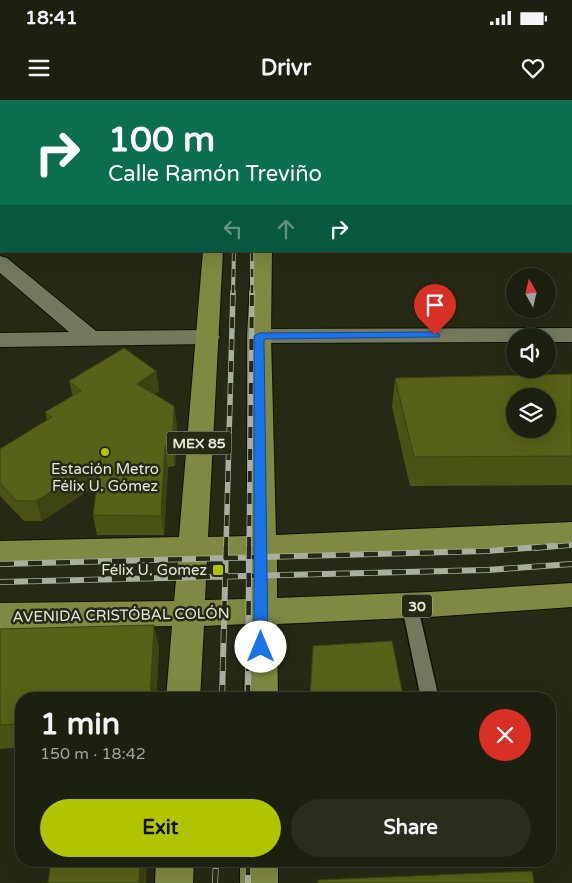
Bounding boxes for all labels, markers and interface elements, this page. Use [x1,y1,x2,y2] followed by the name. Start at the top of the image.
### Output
[25,7,78,29] text: 18:41
[25,54,53,82] icon: menu
[519,54,547,82] icon: heart
[261,55,311,81] text: Drivr
[108,119,215,161] text: 100 m
[25,120,90,185] icon: right
[108,161,322,187] text: Calle Ramón Treviño
[219,215,247,243] icon: left
[272,215,300,243] icon: ahead
[325,215,353,243] icon: right
[506,268,556,318] north arrow
[506,268,556,438] map controls
[414,284,456,335] pin
[421,291,449,319] icon: arrive
[506,328,556,378] button: sound
[506,388,556,438] button: layers
[166,432,232,454] road number: MEX 85
[99,446,111,458] marker: Estación Metro Félix U. Gómez
[51,460,159,495] place label: Estación Metro Félix U. Gómez
[101,561,207,579] place label: Félix U. Gomez
[211,563,225,577] marker: Félix U. Gomez
[402,594,432,618] road number: 30
[12,604,230,626] street label: AVENIDA CRISTÓBAL COLÓN
[234,620,286,672] position arrow
[40,706,120,743] text: 1 min
[479,709,531,761] button: close
[40,744,146,764] text: 150 m · 18:42
[40,799,281,857] button: Exit
[291,799,531,857] button: Share

